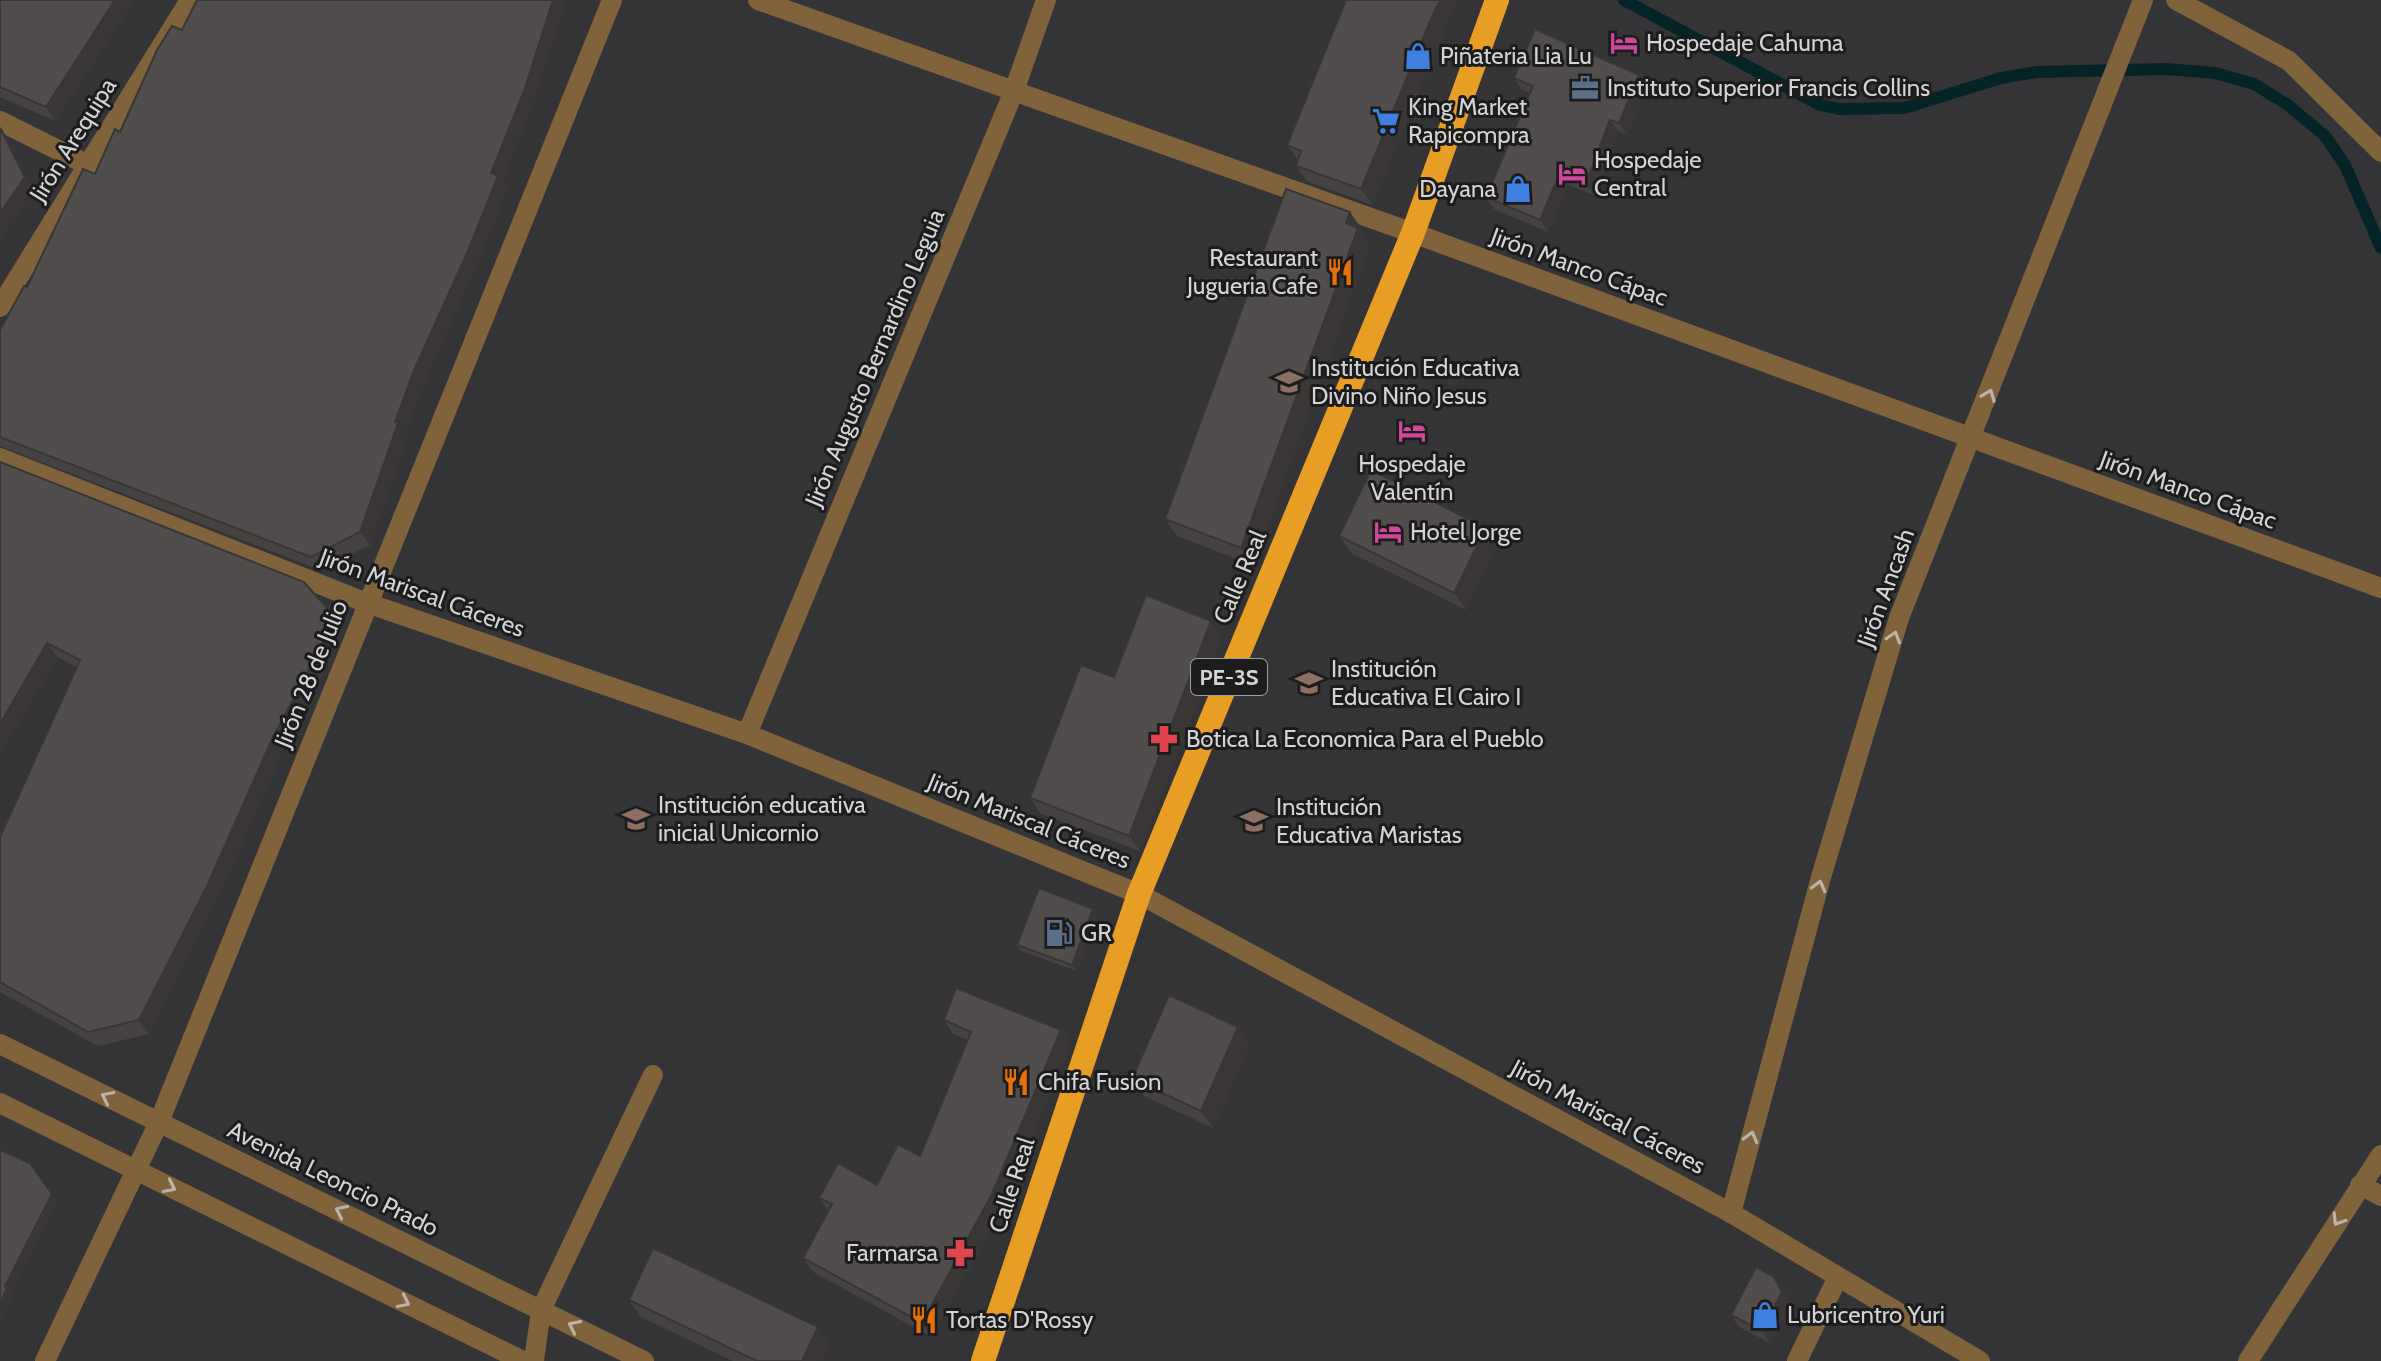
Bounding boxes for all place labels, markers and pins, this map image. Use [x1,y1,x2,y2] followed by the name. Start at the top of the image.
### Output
[1609,28,1639,58] hotel icon: Hospedaje Cahuma
[1646,28,1844,57] place label: Hospedaje Cahuma
[1403,41,1433,71] shop icon: Piñateria Lia Lu
[1440,41,1592,70] place label: Piñateria Lia Lu
[1570,73,1600,103] office icon: Instituto Superior Francis Collins
[1607,73,1930,102] place label: Instituto Superior Francis Collins
[1408,92,1530,149] place label: King Market Rapicompra
[1371,106,1401,136] supermarket icon: King Market Rapicompra
[1594,145,1702,202] place label: Hospedaje Central
[1557,159,1587,189] hotel icon: Hospedaje Central
[1419,174,1496,203] place label: Dayana
[1503,174,1533,204] shop icon: Dayana
[1186,243,1318,300] place label: Restaurant Jugueria Cafe
[1325,257,1355,287] restaurant icon: Restaurant Jugueria Cafe
[1311,353,1520,410] place label: Institución Educativa Divino Niño Jesus
[1274,367,1304,397] school or university icon: Institución Educativa Divino Niño Jesus
[1397,416,1427,446] hotel icon: Hospedaje Valentín
[1358,449,1466,506] place label: Hospedaje Valentín
[1373,517,1403,547] hotel icon: Hotel Jorge
[1410,517,1522,546] place label: Hotel Jorge
[1331,654,1522,711] place label: Institución Educativa El Cairo I
[1294,668,1324,698] school or university icon: Institución Educativa El Cairo I
[1149,724,1179,754] pharmacy icon: Botica La Economica Para el Pueblo
[1186,724,1544,753] place label: Botica La Economica Para el Pueblo
[658,790,866,847] place label: Institución educativa inicial Unicornio
[1276,792,1462,849] place label: Institución Educativa Maristas
[621,804,651,834] school or university icon: Institución educativa inicial Unicornio
[1239,806,1269,836] school or university icon: Institución Educativa Maristas
[1044,918,1074,948] fuel station icon: GR
[1081,918,1112,947] place label: GR
[1001,1067,1031,1097] restaurant icon: Chifa Fusion
[1038,1067,1161,1096] place label: Chifa Fusion
[846,1238,938,1267] place label: Farmarsa
[945,1238,975,1268] pharmacy icon: Farmarsa
[1750,1300,1780,1330] shop icon: Lubricentro Yuri
[1787,1300,1945,1329] place label: Lubricentro Yuri
[909,1305,939,1335] restaurant icon: Tortas D'Rossy
[946,1305,1093,1334] place label: Tortas D'Rossy

